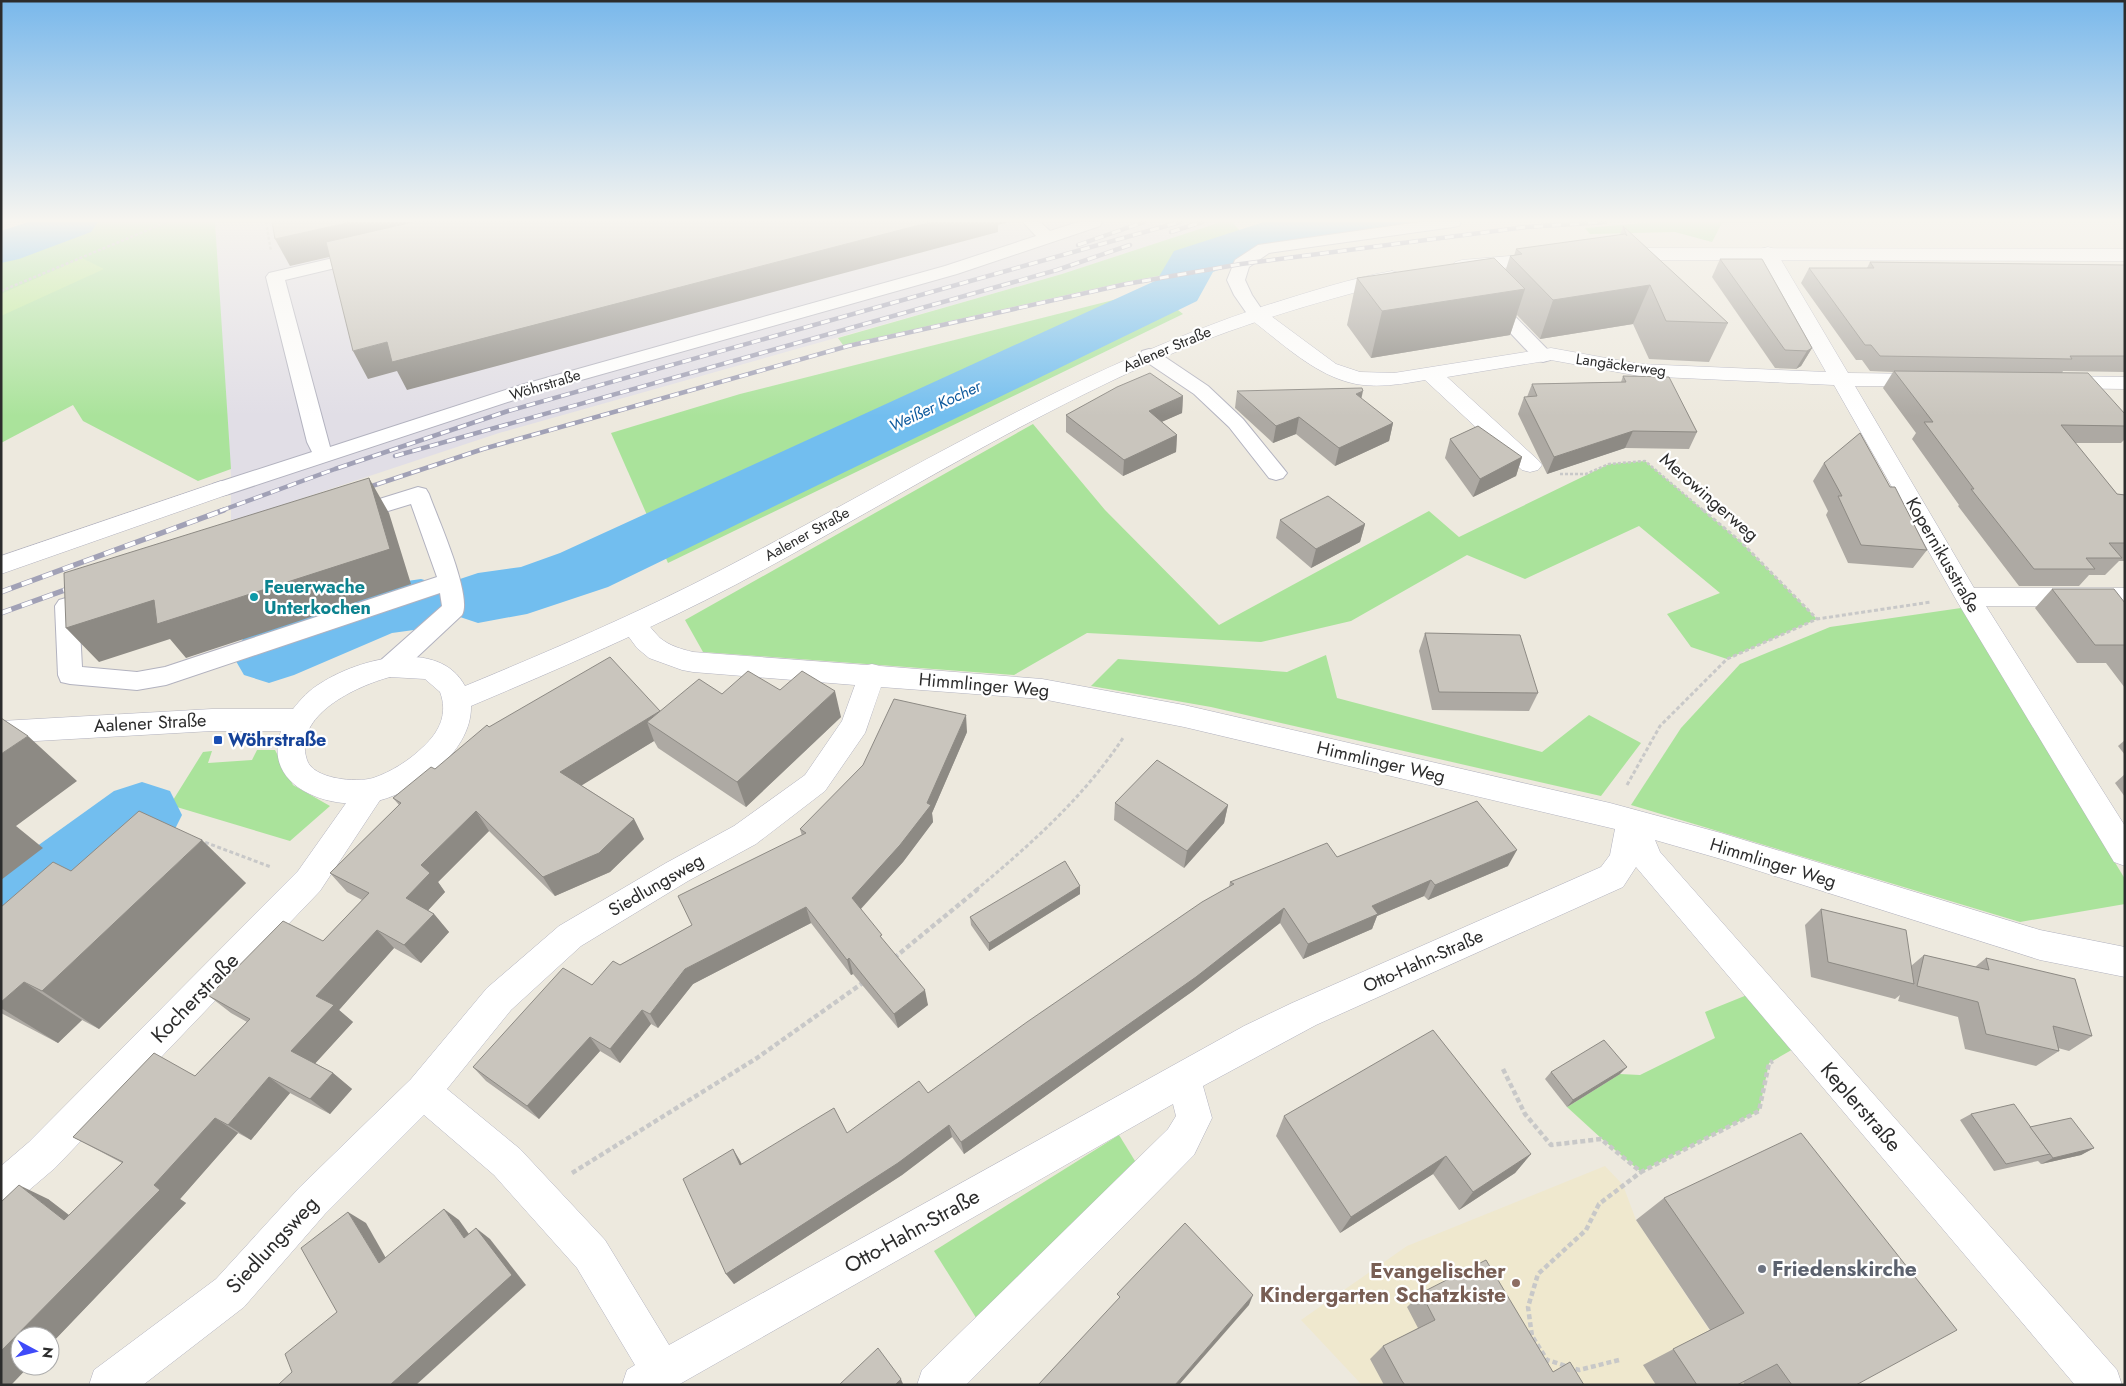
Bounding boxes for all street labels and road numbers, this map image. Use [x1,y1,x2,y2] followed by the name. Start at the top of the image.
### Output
[1119,320,1215,377] street label: Aalener Straße
[1575,348,1667,382] street label: Langäckerweg
[507,364,583,406] street label: Wöhrstraße
[1654,447,1764,547] street label: Merowingerweg
[1899,492,1987,618] street label: Kopernikusstraße
[761,501,854,566] street label: Aalener Straße
[918,666,1050,704] street label: Himmlinger Weg
[93,707,207,739] street label: Aalener Straße
[1314,735,1448,789] street label: Himmlinger Weg
[1707,831,1839,895] street label: Himmlinger Weg
[604,847,708,923] street label: Siedlungsweg
[1359,923,1487,999] street label: Otto-Hahn-Straße
[144,946,246,1050] street label: Kocherstraße
[1813,1056,1909,1159] street label: Keplerstraße
[839,1181,985,1281] street label: Otto-Hahn-Straße
[219,1190,325,1300] street label: Siedlungsweg

